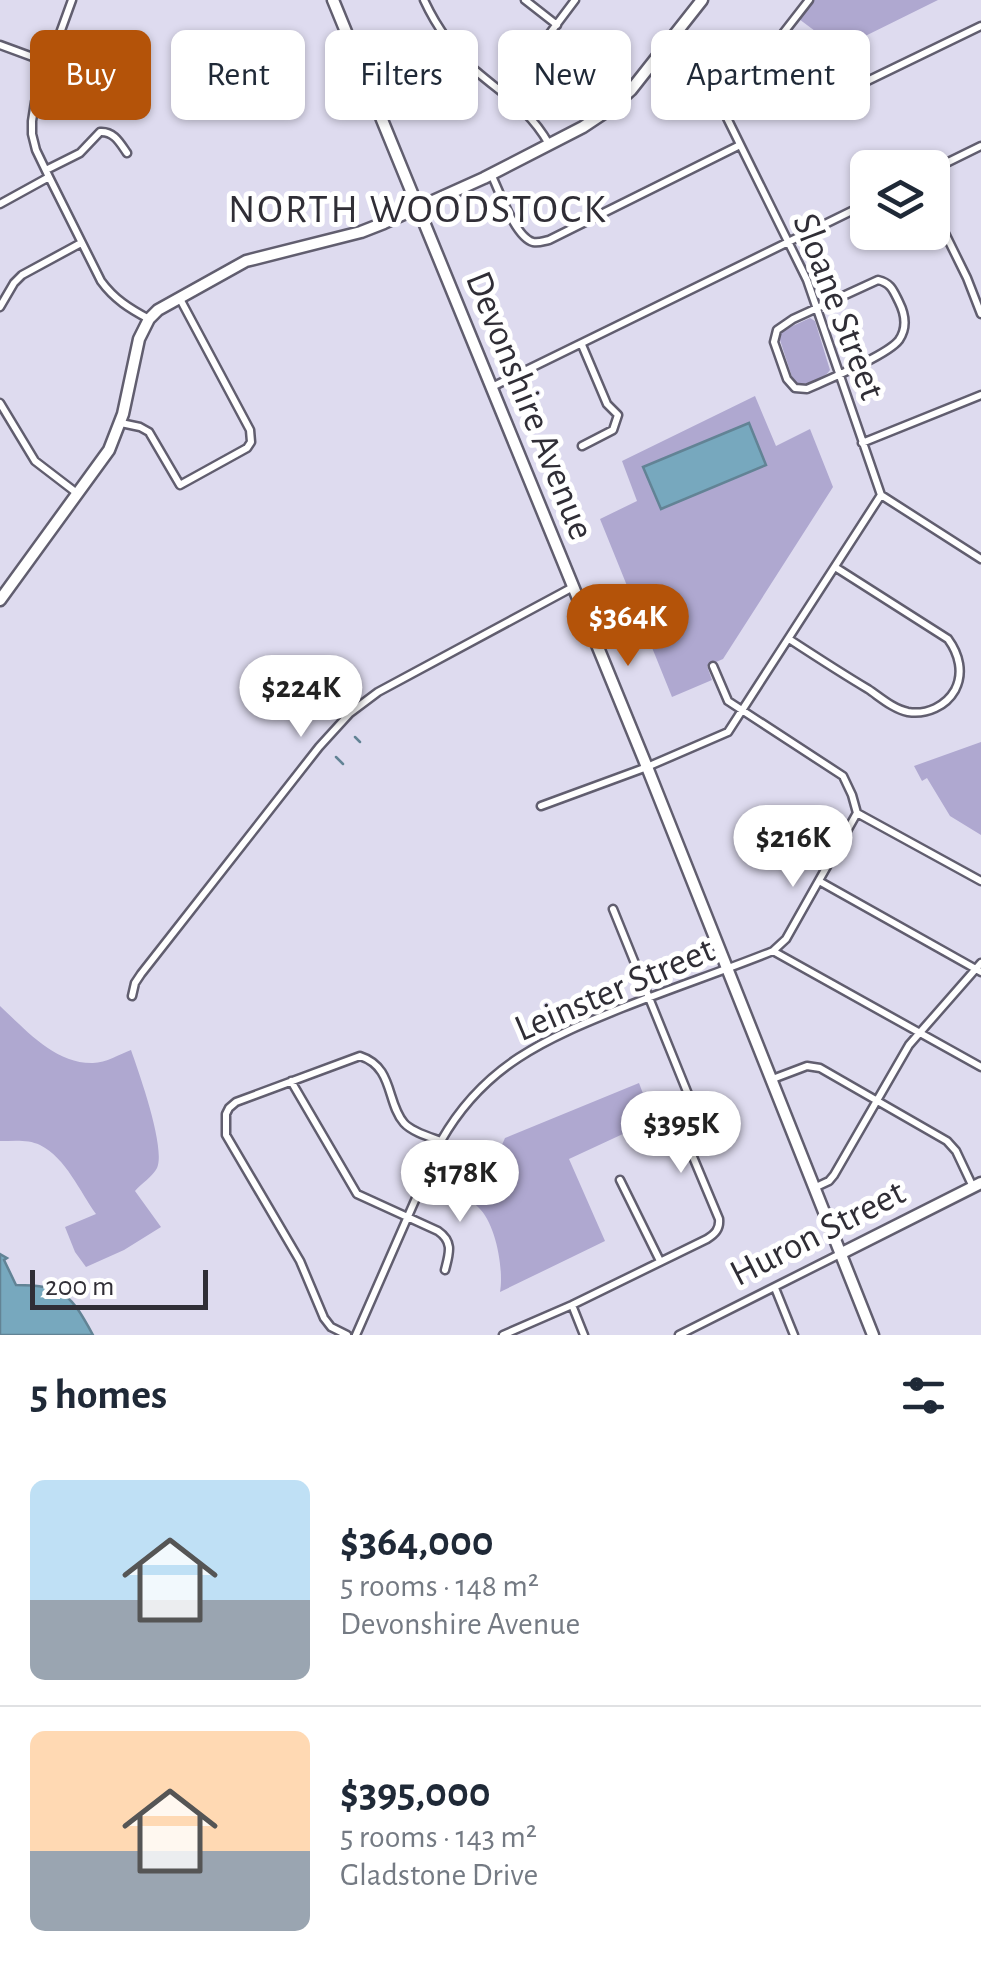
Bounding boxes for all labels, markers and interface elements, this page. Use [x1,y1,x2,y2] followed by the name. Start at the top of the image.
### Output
[30,30,151,120] chip: Buy
[171,30,305,120] chip: Rent
[325,30,478,120] chip: Filters
[498,30,631,120] chip: New
[651,30,870,120] chip: Apartment
[850,150,950,250] map controls
[850,150,950,250] button: layers
[228,190,608,230] district label: NORTH WOODSTOCK
[785,209,891,405] street label: Sloane Street
[458,266,600,545] street label: Devonshire Avenue
[558,584,698,669] pin: $364K
[589,600,667,632] text: $364K
[231,655,371,740] pin: $224K
[261,671,341,703] text: $224K
[723,805,863,890] pin: $216K
[755,821,831,853] text: $216K
[509,931,720,1049] street label: Leinster Street
[611,1091,751,1176] pin: $395K
[643,1107,719,1139] text: $395K
[390,1140,530,1225] pin: $178K
[423,1156,497,1188] text: $178K
[724,1174,911,1294] street label: Huron Street
[30,1265,208,1310] scale bar
[45,1273,114,1301] text: 200 m
[896,1368,951,1423] icon: filters
[30,1374,167,1416] text: 5 homes
[110,1520,230,1640] icon: home
[340,1521,494,1563] text: $364,000
[340,1570,539,1602] text: 5 rooms · 148 m²
[340,1608,580,1640] text: Devonshire Avenue
[110,1771,230,1891] icon: home
[340,1772,491,1814] text: $395,000
[340,1821,537,1853] text: 5 rooms · 143 m²
[340,1859,538,1891] text: Gladstone Drive

